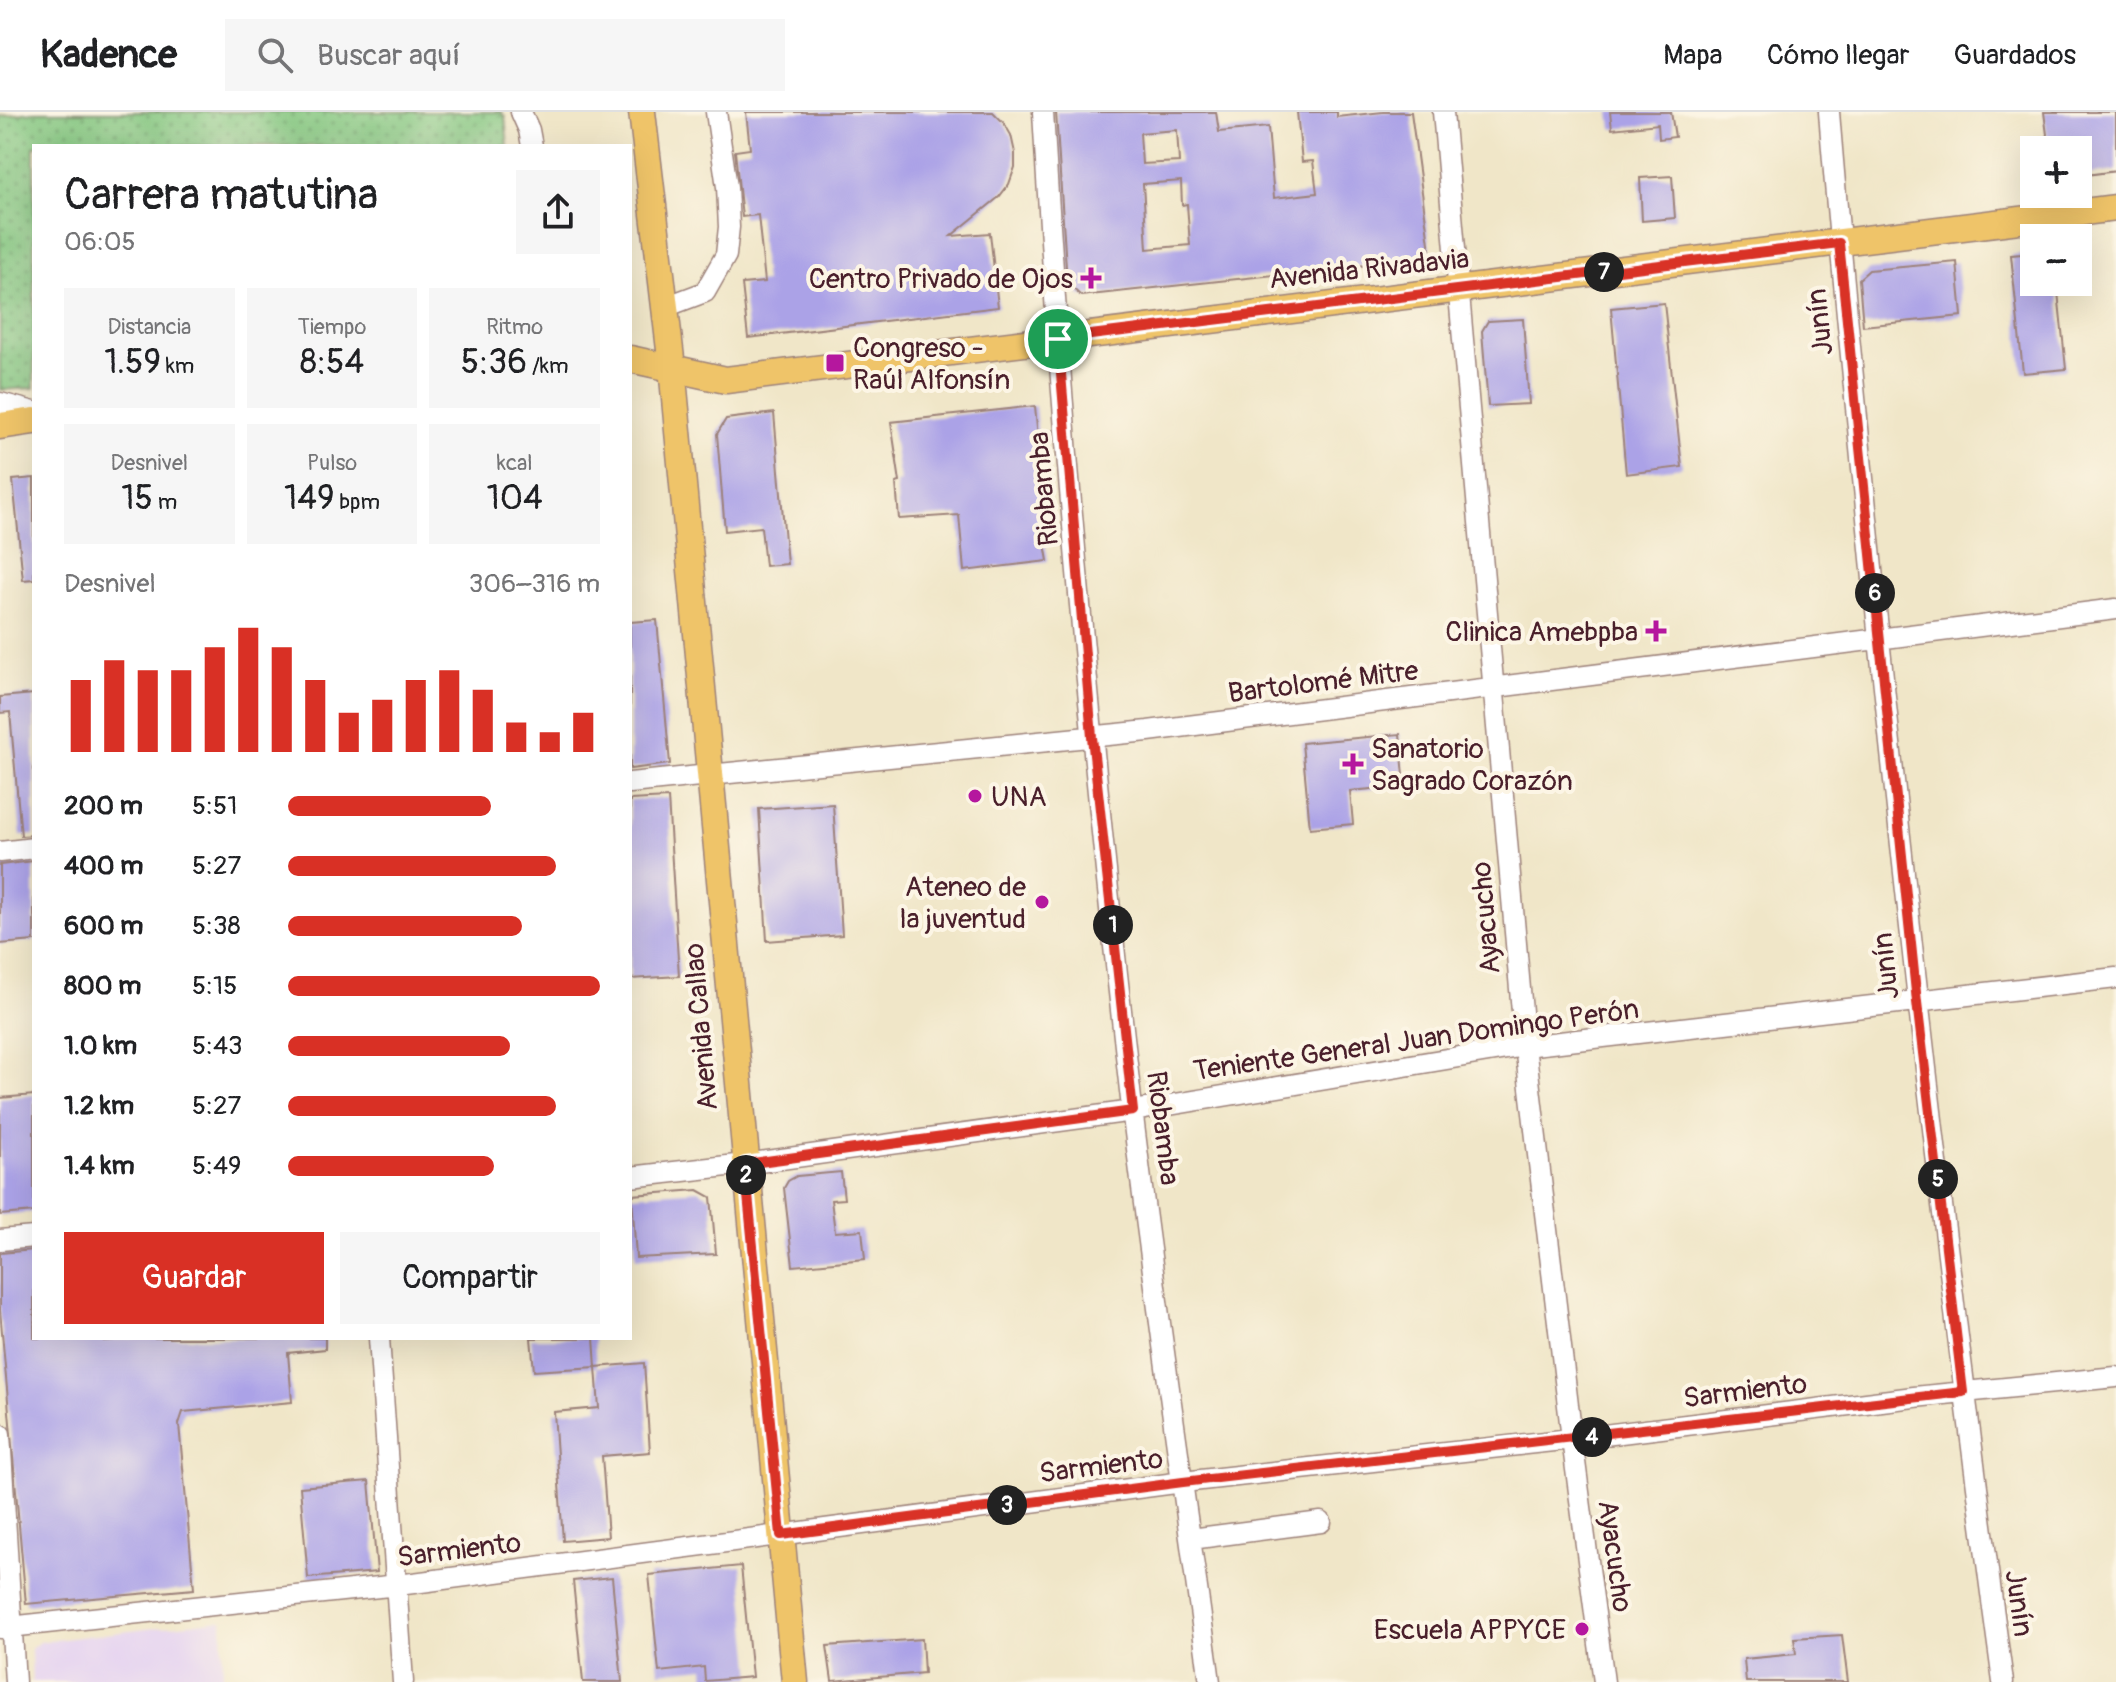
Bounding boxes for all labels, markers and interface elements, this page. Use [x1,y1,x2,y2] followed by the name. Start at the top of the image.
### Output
[225,19,785,91] search box
[40,31,177,79] text: Kadence
[253,33,297,77] icon: search
[317,37,460,74] text: Buscar aquí
[1663,38,1723,73] text: Mapa
[1767,38,1909,73] text: Cómo llegar
[1953,38,2076,73] text: Guardados
[2020,136,2092,296] map controls
[2020,136,2092,208] button: +
[64,168,378,223] text: Carrera matutina
[516,170,600,254] button: share
[2020,224,2092,296] button: −
[64,226,136,258] text: 06:05
[1267,242,1471,297] street label: Avenida Rivadavia
[1584,252,1624,292] pin: 7
[1598,258,1610,286] text: 7
[809,262,1073,297] place label: Centro Privado de Ojos
[1080,267,1102,289] marker: Centro Privado de Ojos
[1800,287,1841,357] street label: Junín
[1024,305,1092,373] pin
[107,313,191,341] text: Distancia
[298,313,366,341] text: Tiempo
[486,313,543,341] text: Ritmo
[1036,317,1080,361] icon: arrive
[853,331,1010,398] place label: Congreso - Raúl Alfonsín
[104,341,161,384] text: 1.59
[300,341,364,384] text: 8:54
[461,341,527,384] text: 5:36
[161,352,194,380] text: km
[527,352,569,380] text: /km
[824,352,846,374] marker: Congreso - Raúl Alfonsín
[1022,430,1067,547] street label: Riobamba
[111,449,188,477] text: Desnivel
[307,449,357,477] text: Pulso
[497,449,533,477] text: kcal
[121,477,153,520] text: 15
[284,477,335,520] text: 149
[487,477,543,520] text: 104
[153,488,177,516] text: m
[335,488,380,516] text: bpm
[64,568,156,600] text: Desnivel
[469,568,600,600] text: 306–316 m
[1855,573,1895,613] pin: 6
[1869,579,1881,607] text: 6
[1445,615,1638,650] place label: Clinica Amebpba
[1645,620,1667,642] marker: Clinica Amebpba
[1226,653,1421,712] street label: Bartolomé Mitre
[1371,732,1573,799] place label: Sanatorio Sagrado Corazón
[1342,753,1364,775] marker: Sanatorio Sagrado Corazón
[991,780,1047,815] place label: UNA
[966,787,984,805] marker: UNA
[64,790,143,822] text: 200 m
[192,790,237,822] text: 5:51
[64,850,143,882] text: 400 m
[192,850,241,882] text: 5:27
[1464,860,1509,976] street label: Ayacucho
[900,870,1026,937] place label: Ateneo de la juventud
[1033,893,1051,911] marker: Ateneo de la juventud
[1093,905,1133,945] pin: 1
[64,910,143,942] text: 600 m
[192,910,241,942] text: 5:38
[1109,911,1117,939] text: 1
[1866,931,1907,1001] street label: Junín
[677,942,726,1112] street label: Avenida Callao
[64,970,141,1002] text: 800 m
[192,970,237,1002] text: 5:15
[1191,992,1641,1089] street label: Teniente General Juan Domingo Perón
[64,1030,137,1062] text: 1.0 km
[192,1030,243,1062] text: 5:43
[1138,1069,1187,1187] street label: Riobamba
[64,1090,134,1122] text: 1.2 km
[192,1090,241,1122] text: 5:27
[64,1150,135,1182] text: 1.4 km
[192,1150,242,1182] text: 5:49
[726,1155,766,1195] pin: 2
[1918,1159,1958,1199] pin: 5
[740,1161,752,1189] text: 2
[1932,1165,1944,1193] text: 5
[64,1232,324,1324] button: Guardar
[340,1232,600,1324] button: Compartir
[1681,1367,1809,1416] street label: Sarmiento
[1572,1417,1612,1457] pin: 4
[1586,1423,1598,1451] text: 4
[1037,1442,1165,1491] street label: Sarmiento
[987,1485,1027,1525] pin: 3
[1001,1491,1013,1519] text: 3
[1589,1498,1640,1614] street label: Ayacucho
[395,1526,523,1575] street label: Sarmiento
[1997,1568,2041,1639] street label: Junín
[1374,1613,1566,1648] place label: Escuela APPYCE
[1573,1620,1591,1638] marker: Escuela APPYCE

